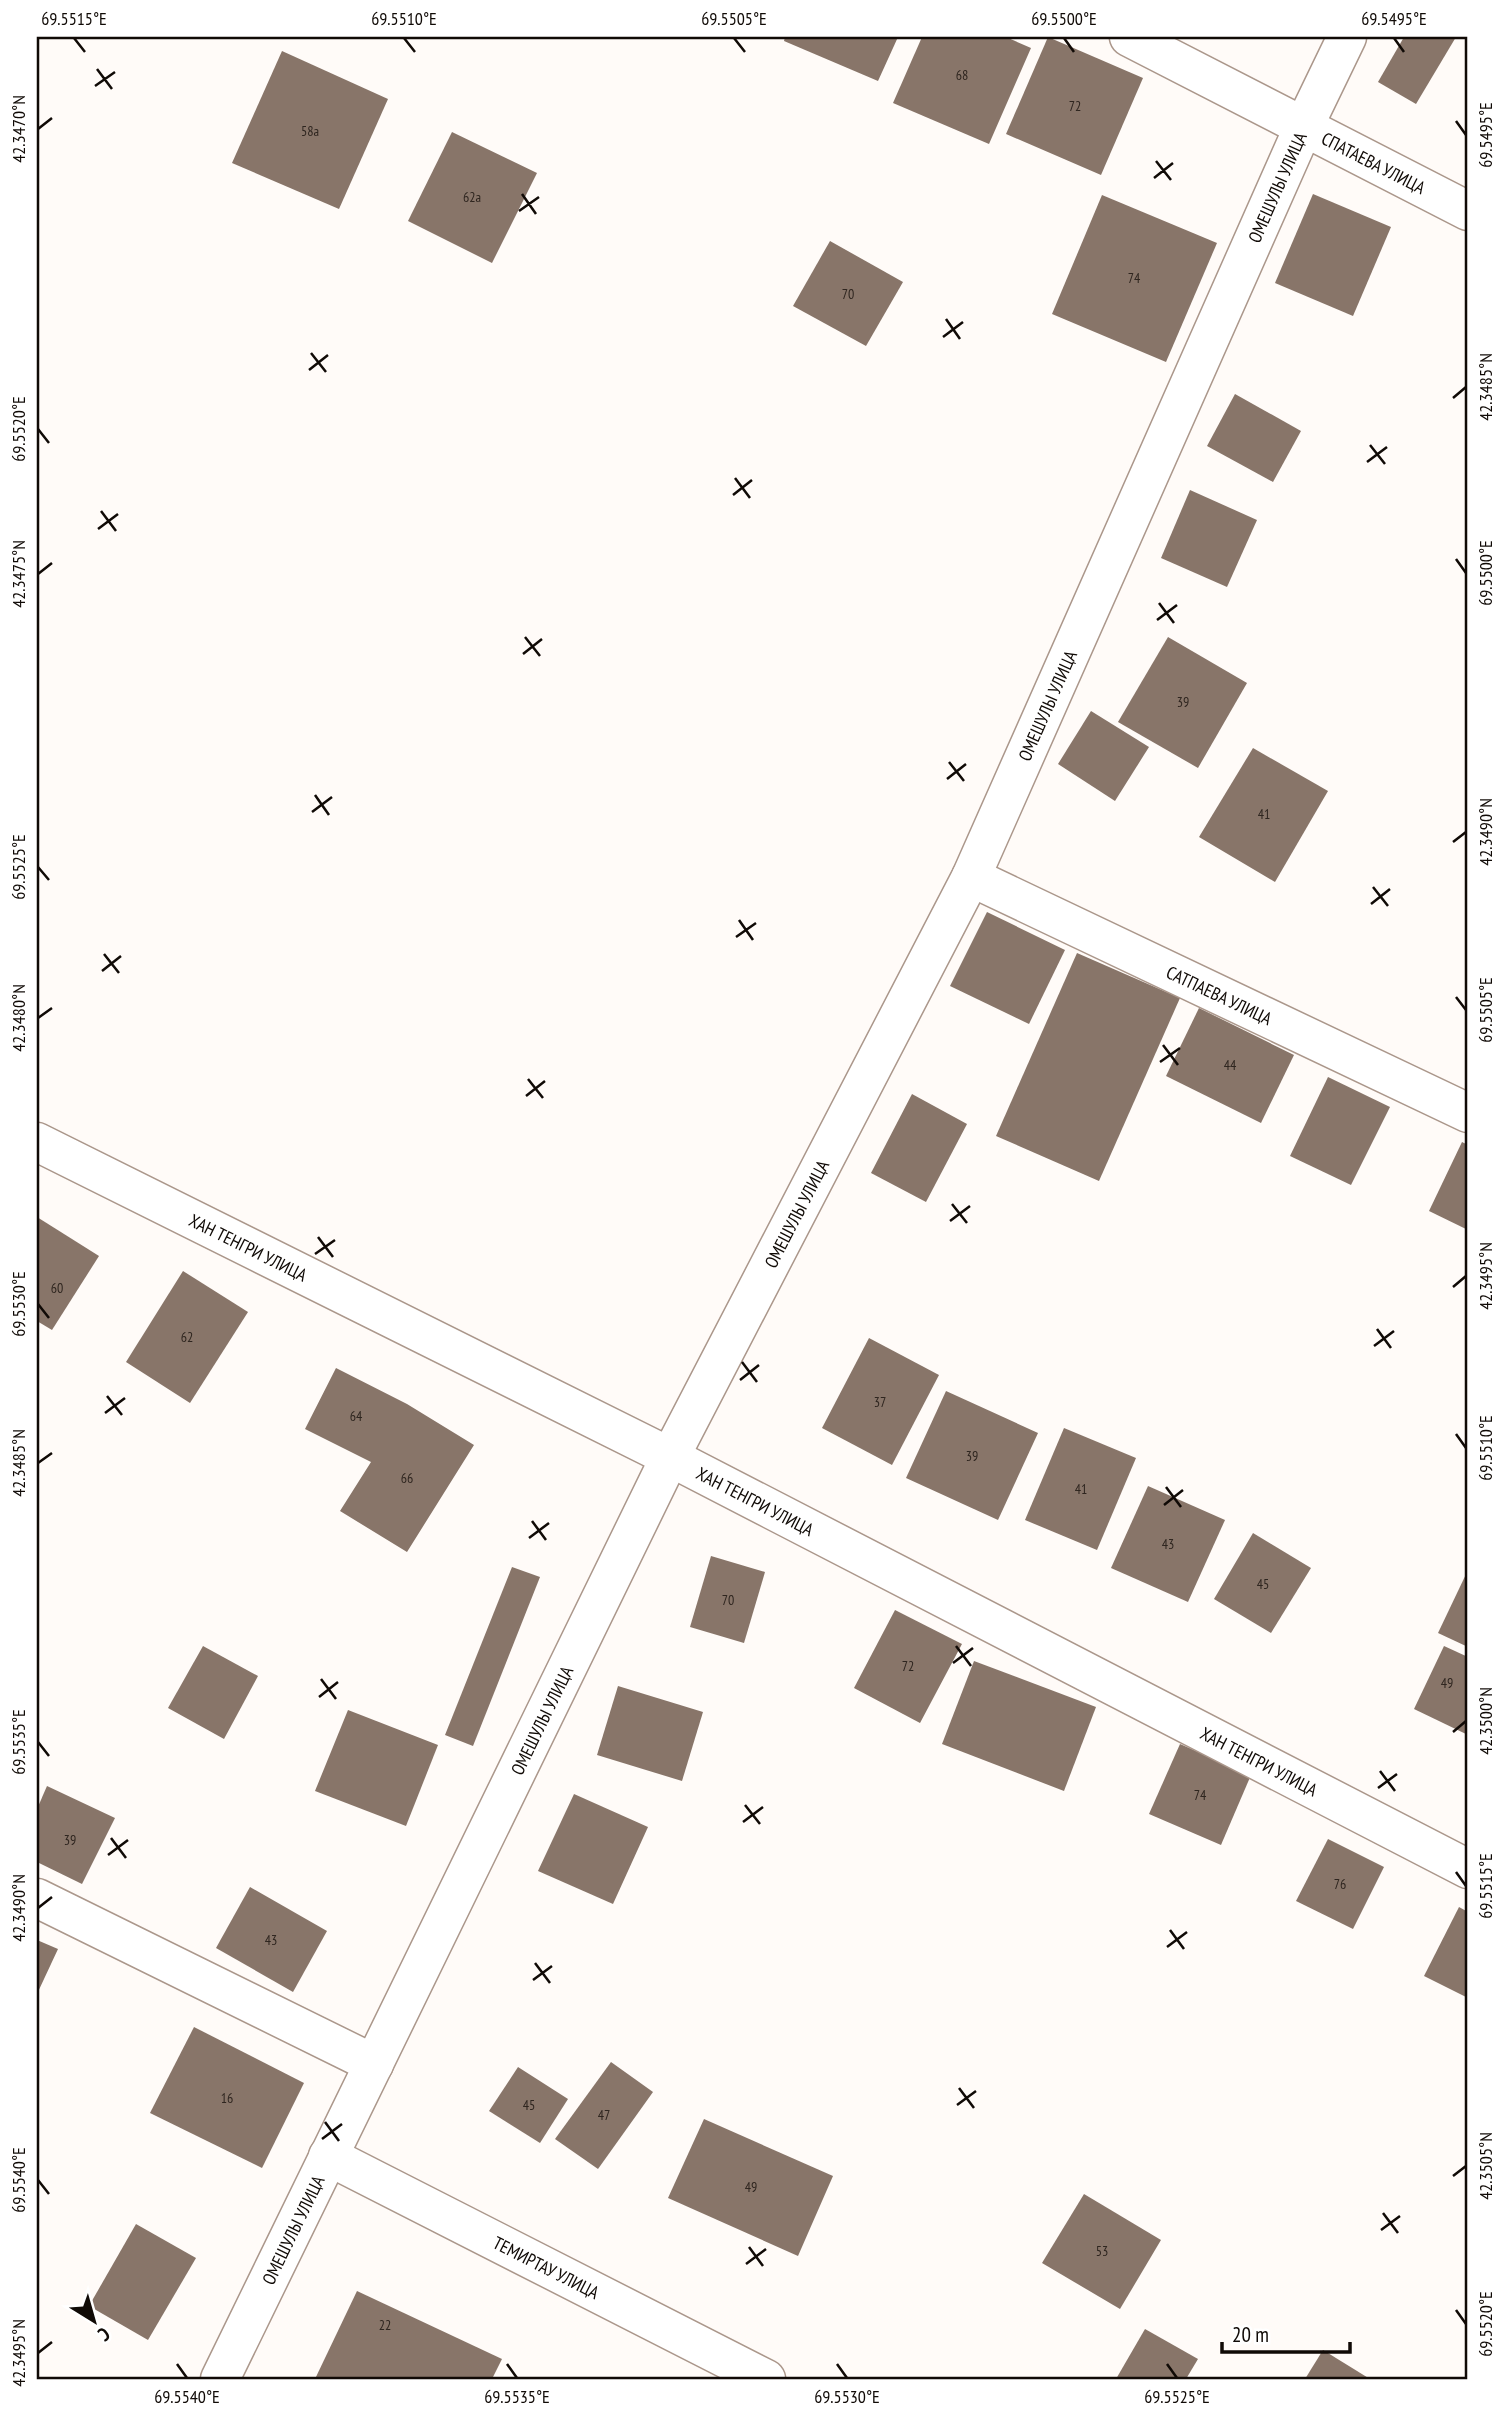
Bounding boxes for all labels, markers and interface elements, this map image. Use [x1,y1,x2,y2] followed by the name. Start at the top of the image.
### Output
[41,7,107,30] text: 69.5515°E
[371,7,437,30] text: 69.5510°E
[701,7,767,30] text: 69.5505°E
[1031,7,1097,30] text: 69.5500°E
[1361,7,1427,30] text: 69.5495°E
[956,66,968,84] house number: 68
[7,95,30,163] text: 42.3470°N
[1069,97,1081,115] house number: 72
[1474,102,1497,168] text: 69.5495°E
[301,122,319,140] house number: 58а
[1318,126,1430,199] street label: СПАТАЕВА УЛИЦА
[1242,128,1312,246] street label: ОМЕШУЛЫ УЛИЦА
[463,188,481,206] house number: 62а
[1128,269,1141,287] house number: 74
[842,285,854,303] house number: 70
[1474,353,1497,421] text: 42.3485°N
[7,396,30,462] text: 69.5520°E
[7,540,30,608] text: 42.3475°N
[1474,540,1497,606] text: 69.5500°E
[1013,646,1082,764] street label: ОМЕШУЛЫ УЛИЦА
[1177,693,1189,711] house number: 39
[1474,798,1497,866] text: 42.3490°N
[1258,805,1270,823] house number: 41
[7,834,30,900] text: 69.5525°E
[1163,960,1276,1030] street label: САТПАЕВА УЛИЦА
[1474,977,1497,1043] text: 69.5505°E
[7,984,30,1052] text: 42.3480°N
[1224,1056,1237,1074] house number: 44
[759,1155,834,1272] street label: ОМЕШУЛЫ УЛИЦА
[186,1208,311,1286] street label: ХАН ТЕНГРИ УЛИЦА
[1474,1242,1497,1310] text: 42.3495°N
[7,1271,30,1337] text: 69.5530°E
[51,1279,63,1297] house number: 60
[181,1328,193,1346] house number: 62
[874,1393,886,1411] house number: 37
[350,1407,363,1425] house number: 64
[1474,1415,1497,1481] text: 69.5510°E
[7,1429,30,1497] text: 42.3485°N
[966,1447,978,1465] house number: 39
[693,1461,818,1541] street label: ХАН ТЕНГРИ УЛИЦА
[401,1469,413,1487] house number: 66
[1075,1480,1087,1498] house number: 41
[1162,1535,1174,1553] house number: 43
[1257,1575,1269,1593] house number: 45
[722,1591,734,1609] house number: 70
[902,1657,914,1675] house number: 72
[505,1662,578,1779] street label: ОМЕШУЛЫ УЛИЦА
[1441,1674,1453,1692] house number: 49
[1474,1687,1497,1755] text: 42.3500°N
[7,1709,30,1775] text: 69.5535°E
[1197,1721,1322,1801] street label: ХАН ТЕНГРИ УЛИЦА
[1194,1786,1207,1804] house number: 74
[64,1831,76,1849] house number: 39
[1474,1853,1497,1919] text: 69.5515°E
[7,1874,30,1942] text: 42.3490°N
[1334,1875,1346,1893] house number: 76
[265,1931,277,1949] house number: 43
[221,2089,233,2107] house number: 16
[523,2096,535,2114] house number: 45
[598,2106,610,2124] house number: 47
[1474,2132,1497,2200] text: 42.3505°N
[7,2147,30,2213] text: 69.5540°E
[256,2171,329,2288] street label: ОМЕШУЛЫ УЛИЦА
[745,2178,757,2196] house number: 49
[489,2231,604,2304] street label: ТЕМИРТАУ УЛИЦА
[1096,2242,1108,2260] house number: 53
[60,2286,130,2356] north arrow
[1474,2291,1497,2357] text: 69.5520°E
[1222,2311,1349,2355] scale bar
[379,2316,391,2334] house number: 22
[7,2319,30,2387] text: 42.3495°N
[1232,2321,1269,2348] text: 20 m
[93,2322,115,2347] text: С
[154,2385,220,2408] text: 69.5540°E
[484,2385,550,2408] text: 69.5535°E
[814,2385,880,2408] text: 69.5530°E
[1144,2385,1210,2408] text: 69.5525°E

